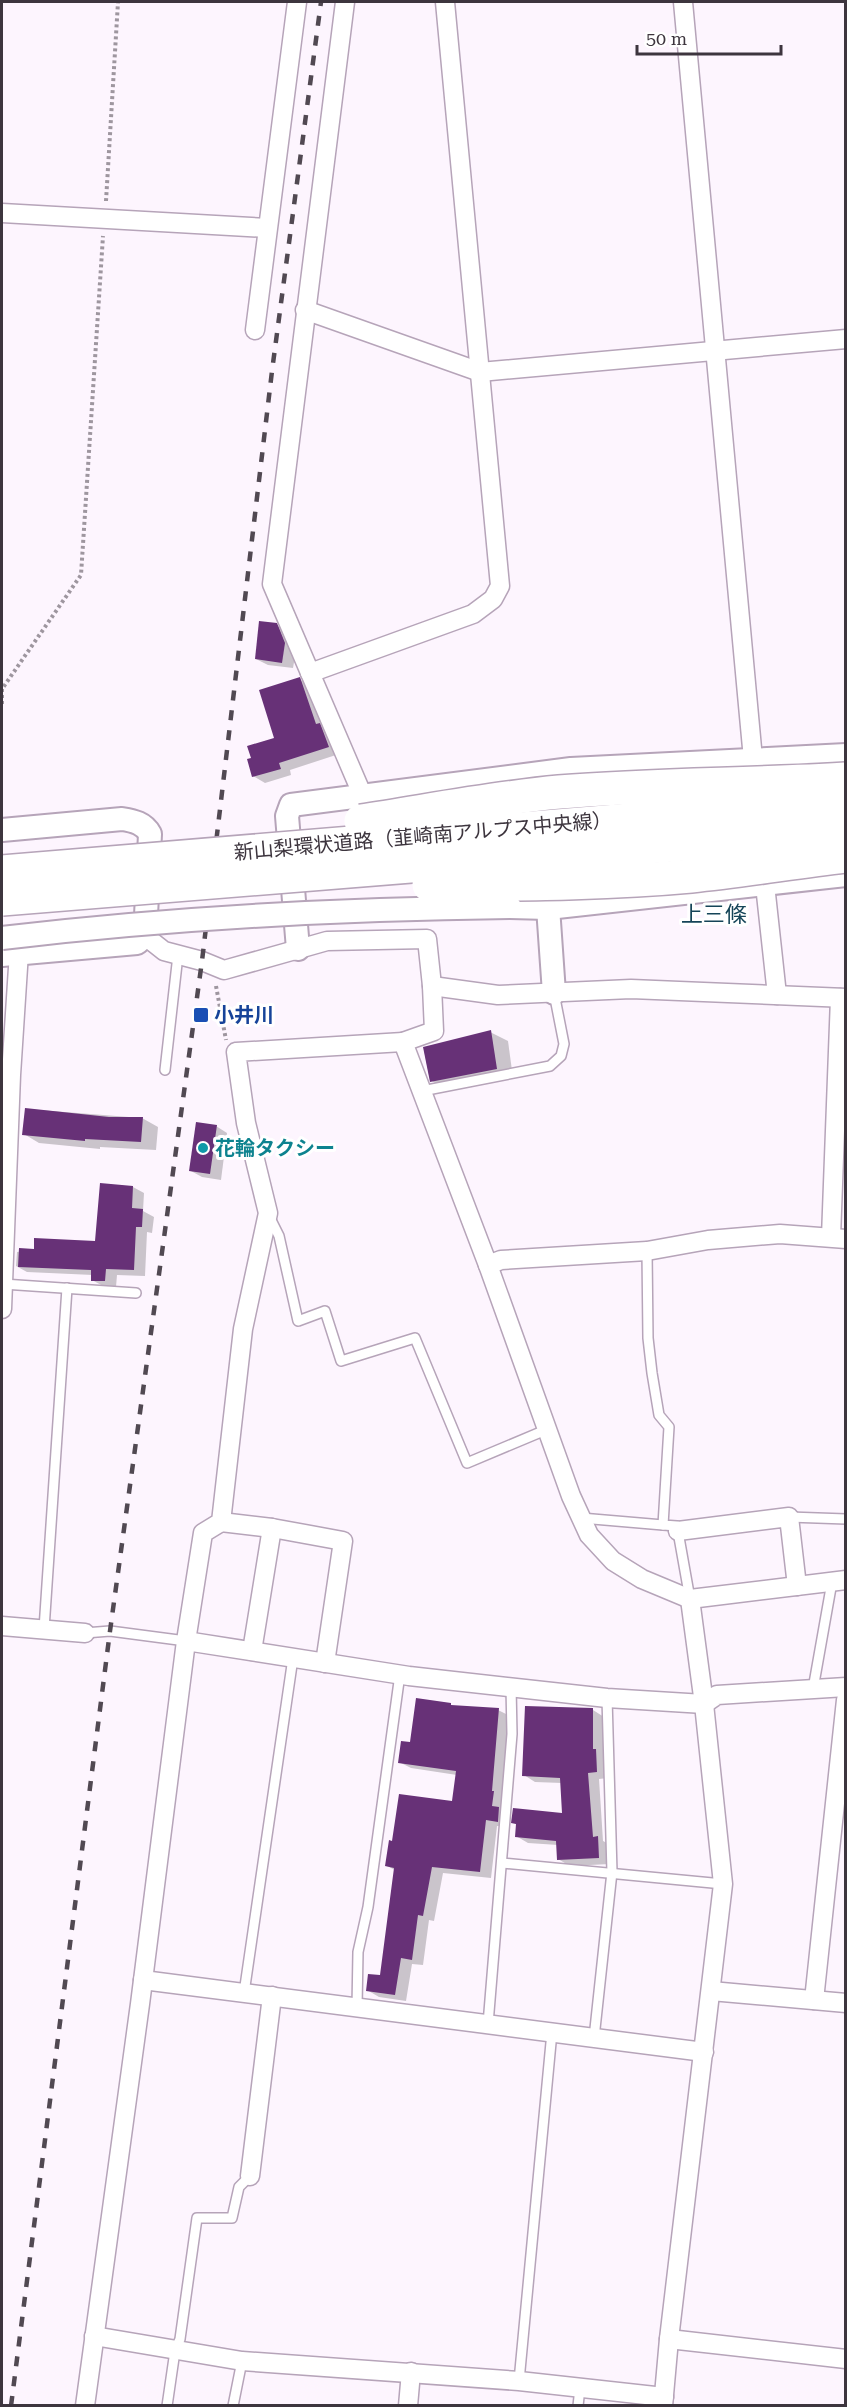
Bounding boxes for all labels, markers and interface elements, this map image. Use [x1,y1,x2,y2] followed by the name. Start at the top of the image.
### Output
[637,18,781,56] scale bar
[646,28,687,49] text: 50 m
[233,807,613,865] street label: 新山梨環状道路（韮崎南アルプス中央線）
[681,902,747,927] district label: 上三條
[214,1003,274,1027] place label: 小井川
[192,1006,210,1024] marker: 小井川
[215,1136,335,1160] place label: 花輪タクシー
[196,1141,210,1155] marker: 花輪タクシー

